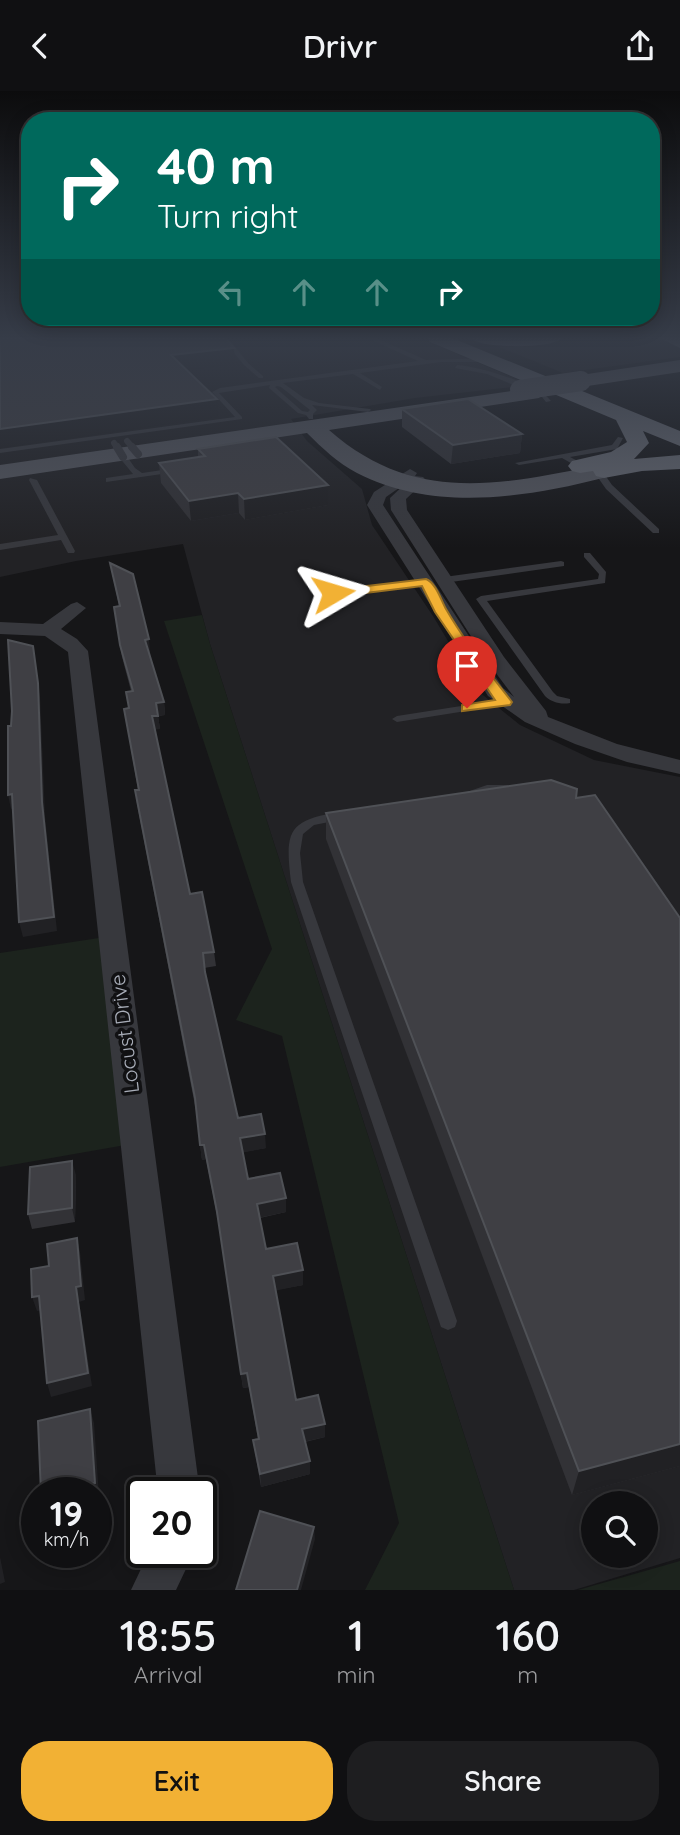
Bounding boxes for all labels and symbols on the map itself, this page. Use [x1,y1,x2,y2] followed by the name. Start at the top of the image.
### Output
[296,556,370,630] position arrow
[437,636,497,708] pin
[104,973,144,1095] street label: Locust Drive
[126,1477,217,1568] speed limit sign: 20

